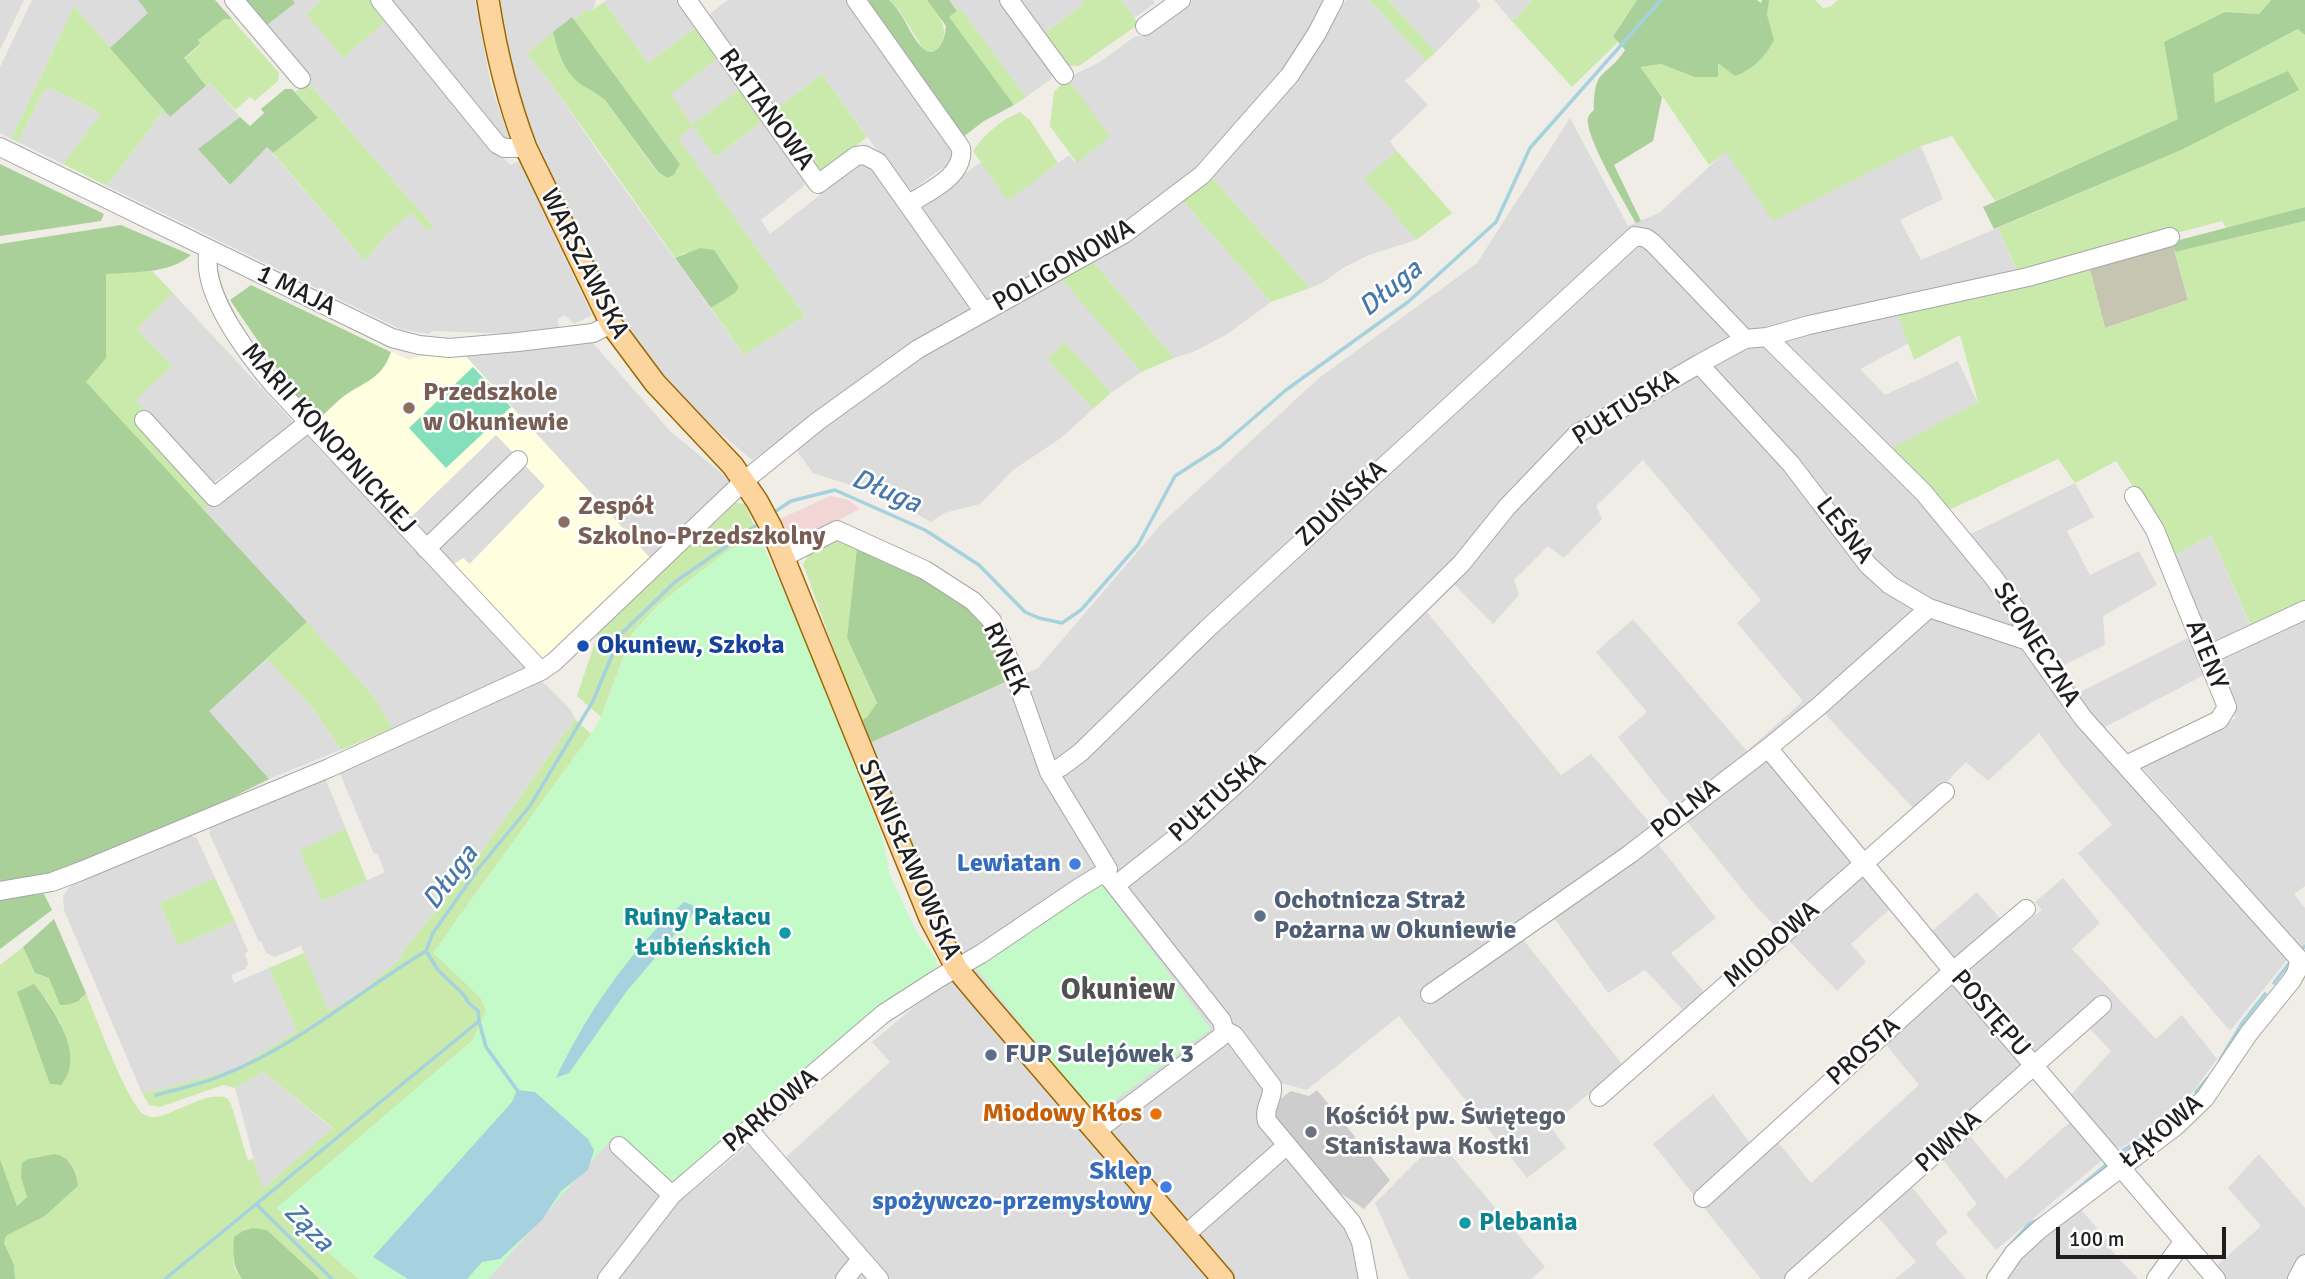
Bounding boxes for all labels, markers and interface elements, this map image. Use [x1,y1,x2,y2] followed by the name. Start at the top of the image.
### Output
[711,43,821,177] street label: RATTANOWA
[533,184,635,344] street label: WARSZAWSKA
[988,213,1140,319] street label: POLIGONOWA
[1353,253,1429,325] water label: Długa
[251,259,341,323] street label: 1 MAJA
[234,337,422,541] street label: MARII KONOPNICKIEJ
[1567,363,1685,453] street label: PUŁTUSKA
[423,377,569,438] place label: Przedszkole w Okuniewie
[401,400,417,416] marker: Przedszkole w Okuniewie
[1290,454,1394,554] street label: ZDUŃSKA
[846,463,926,521] water label: Długa
[578,491,825,552] place label: Zespół Szkolno-Przedszkolny
[1808,491,1880,571] street label: LEŚNA
[556,514,572,530] marker: Zespół Szkolno-Przedszkolny
[1986,577,2086,713] street label: SŁONECZNA
[2178,616,2234,694] street label: ATENY
[975,618,1035,700] street label: RYNEK
[597,630,784,662] place label: Okuniew, Szkoła
[575,638,591,654] marker: Okuniew, Szkoła
[1163,746,1273,850] street label: PUŁTUSKA
[851,755,967,965] street label: STANISŁAWOWSKA
[1645,772,1727,846] street label: POLNA
[416,839,486,917] water label: Długa
[957,848,1061,880] place label: Lewiatan
[1067,856,1083,872] marker: Lewiatan
[1274,885,1516,946] place label: Ochotnicza Straż Pożarna w Okuniewie
[1718,895,1826,995] street label: MIODOWA
[623,902,771,964] place label: Ruiny Pałacu Łubieńskich
[1252,908,1268,924] marker: Ochotnicza Straż Pożarna w Okuniewie
[777,925,793,941] marker: Ruiny Pałacu Łubieńskich
[1944,964,2036,1064] street label: POSTĘPU
[1061,973,1175,1009] district label: Okuniew
[1821,1011,1907,1093] street label: PROSTA
[1005,1039,1194,1071] place label: FUP Sulejówek 3
[983,1047,999,1063] marker: FUP Sulejówek 3
[717,1062,825,1160] street label: PARKOWA
[2114,1088,2210,1176] street label: ŁĄKOWA
[982,1098,1142,1130] place label: Miodowy Kłos
[1325,1101,1566,1162] place label: Kościół pw. Świętego Stanisława Kostki
[1910,1104,1988,1180] street label: PIWNA
[1148,1106,1164,1122] marker: Miodowy Kłos
[1303,1124,1319,1140] marker: Kościół pw. Świętego Stanisława Kostki
[872,1156,1152,1218] place label: Sklep spożywczo-przemysłowy
[1158,1179,1174,1195] marker: Sklep spożywczo-przemysłowy
[276,1196,340,1260] water label: Ząza
[1479,1207,1578,1239] place label: Plebania
[2060,1212,2230,1256] scale bar
[1457,1215,1473,1231] marker: Plebania
[2069,1226,2124,1252] text: 100 m

